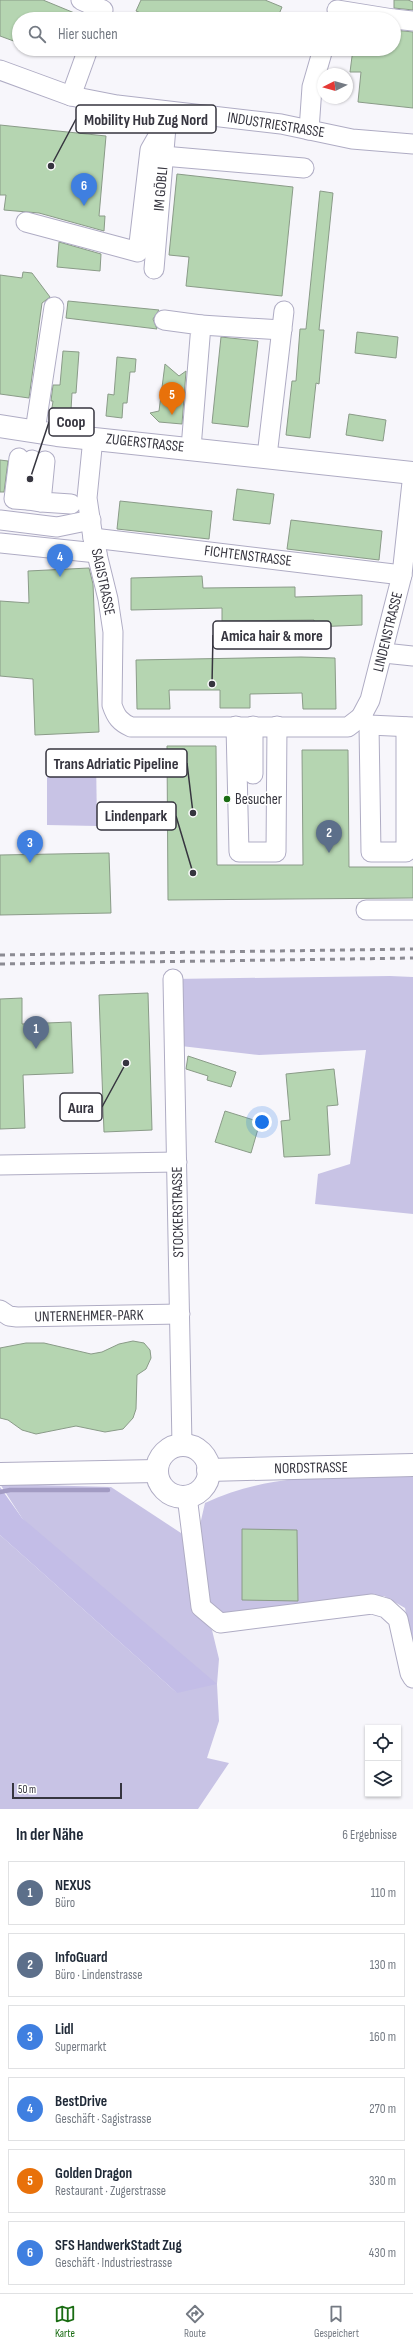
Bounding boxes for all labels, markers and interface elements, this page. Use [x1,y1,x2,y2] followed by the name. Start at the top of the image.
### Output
[12,12,401,56] search box
[26,23,48,45] icon: search
[58,25,118,44] text: Hier suchen
[317,68,353,104] north arrow
[76,105,216,133] callout: Mobility Hub Zug Nord
[226,108,326,142] street label: INDUSTRIESTRASSE
[84,111,208,130] text: Mobility Hub Zug Nord
[150,166,172,212] street label: IM GÖBLI
[71,173,97,206] pin: 6
[159,382,185,415] pin: 5
[49,408,94,436] callout: Coop
[57,413,86,432] text: Coop
[105,429,185,457] street label: ZUGERSTRASSE
[203,541,293,571] street label: FICHTENSTRASSE
[47,544,73,577] pin: 4
[87,547,119,617] street label: SAGISTRASSE
[369,590,407,674] street label: LINDENSTRASSE
[213,621,331,649] callout: Amica hair & more
[220,627,323,646] text: Amica hair & more
[46,749,187,777] callout: Trans Adriatic Pipeline
[54,755,179,774] text: Trans Adriatic Pipeline
[235,790,283,809] place label: Besucher
[222,794,232,804] marker: Besucher
[97,802,176,830] callout: Lindenpark
[105,807,168,826] text: Lindenpark
[316,820,342,853] pin: 2
[17,830,43,863] pin: 3
[23,1016,49,1049] pin: 1
[60,1093,102,1121] callout: Aura
[67,1099,94,1118] text: Aura
[252,1112,272,1132] your location
[168,1166,188,1258] street label: STOCKERSTRASSE
[34,1306,144,1326] street label: UNTERNEHMER-PARK
[274,1458,348,1478] street label: NORDSTRASSE
[365,1725,401,1797] map controls
[365,1725,401,1761] button: locate
[365,1761,401,1797] button: layers
[12,1781,122,1800] scale bar
[18,1783,36,1796] text: 50 m
[16,1825,83,1845] text: In der Nähe
[342,1827,397,1843] text: 6 Ergebnisse
[55,1876,91,1895] text: NEXUS
[27,1885,33,1901] text: 1
[371,1885,396,1901] text: 110 m
[55,1895,75,1911] text: Büro
[55,1948,108,1967] text: InfoGuard
[27,1957,33,1973] text: 2
[370,1957,396,1973] text: 130 m
[55,1967,142,1983] text: Büro · Lindenstrasse
[55,2020,74,2039] text: Lidl
[27,2029,33,2045] text: 3
[370,2029,396,2045] text: 160 m
[55,2039,106,2055] text: Supermarkt
[55,2092,107,2111] text: BestDrive
[27,2101,33,2117] text: 4
[369,2101,396,2117] text: 270 m
[55,2111,151,2127] text: Geschäft · Sagistrasse
[55,2164,132,2183] text: Golden Dragon
[27,2173,33,2189] text: 5
[369,2173,396,2189] text: 330 m
[55,2183,166,2199] text: Restaurant · Zugerstrasse
[55,2236,182,2255] text: SFS HandwerkStadt Zug
[27,2245,33,2261] text: 6
[369,2245,396,2261] text: 430 m
[55,2255,172,2271] text: Geschäft · Industriestrasse
[54,2303,76,2340] tab: Karte
[184,2303,206,2340] tab: Route
[314,2303,359,2340] tab: Gespeichert

